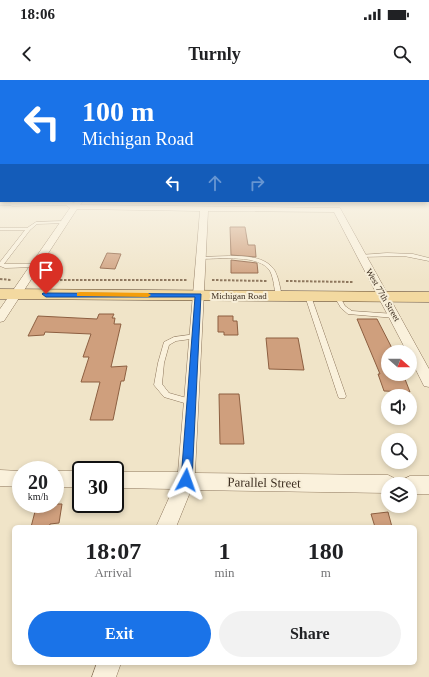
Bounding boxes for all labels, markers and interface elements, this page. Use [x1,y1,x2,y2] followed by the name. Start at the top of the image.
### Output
[20,6,55,22] text: 18:06
[16,43,38,65] icon: back
[391,43,413,65] icon: search
[188,44,241,64] text: Turnly
[16,96,68,148] icon: left
[82,96,154,127] text: 100 m
[82,129,193,149] text: Michigan Road
[162,172,184,194] icon: left
[204,172,226,194] icon: ahead
[246,172,268,194] icon: right
[29,253,63,294] pin
[35,259,57,281] icon: arrive
[364,267,402,324] street label: West 77th Street
[211,291,267,301] street label: Michigan Road
[381,345,417,381] north arrow
[381,345,417,513] map controls
[381,389,417,425] button: sound
[381,433,417,469] button: search
[165,459,207,501] position arrow
[72,461,124,513] speed limit sign: 30
[28,471,48,493] text: 20
[227,474,301,491] street label: Parallel Street
[381,477,417,513] button: layers
[28,491,48,502] text: km/h
[85,538,141,564] text: 18:07
[218,538,230,564] text: 1
[308,538,344,564] text: 180
[94,565,132,580] text: Arrival
[214,565,235,580] text: min
[321,565,331,580] text: m
[28,611,211,657] button: Exit
[219,611,401,657] button: Share

